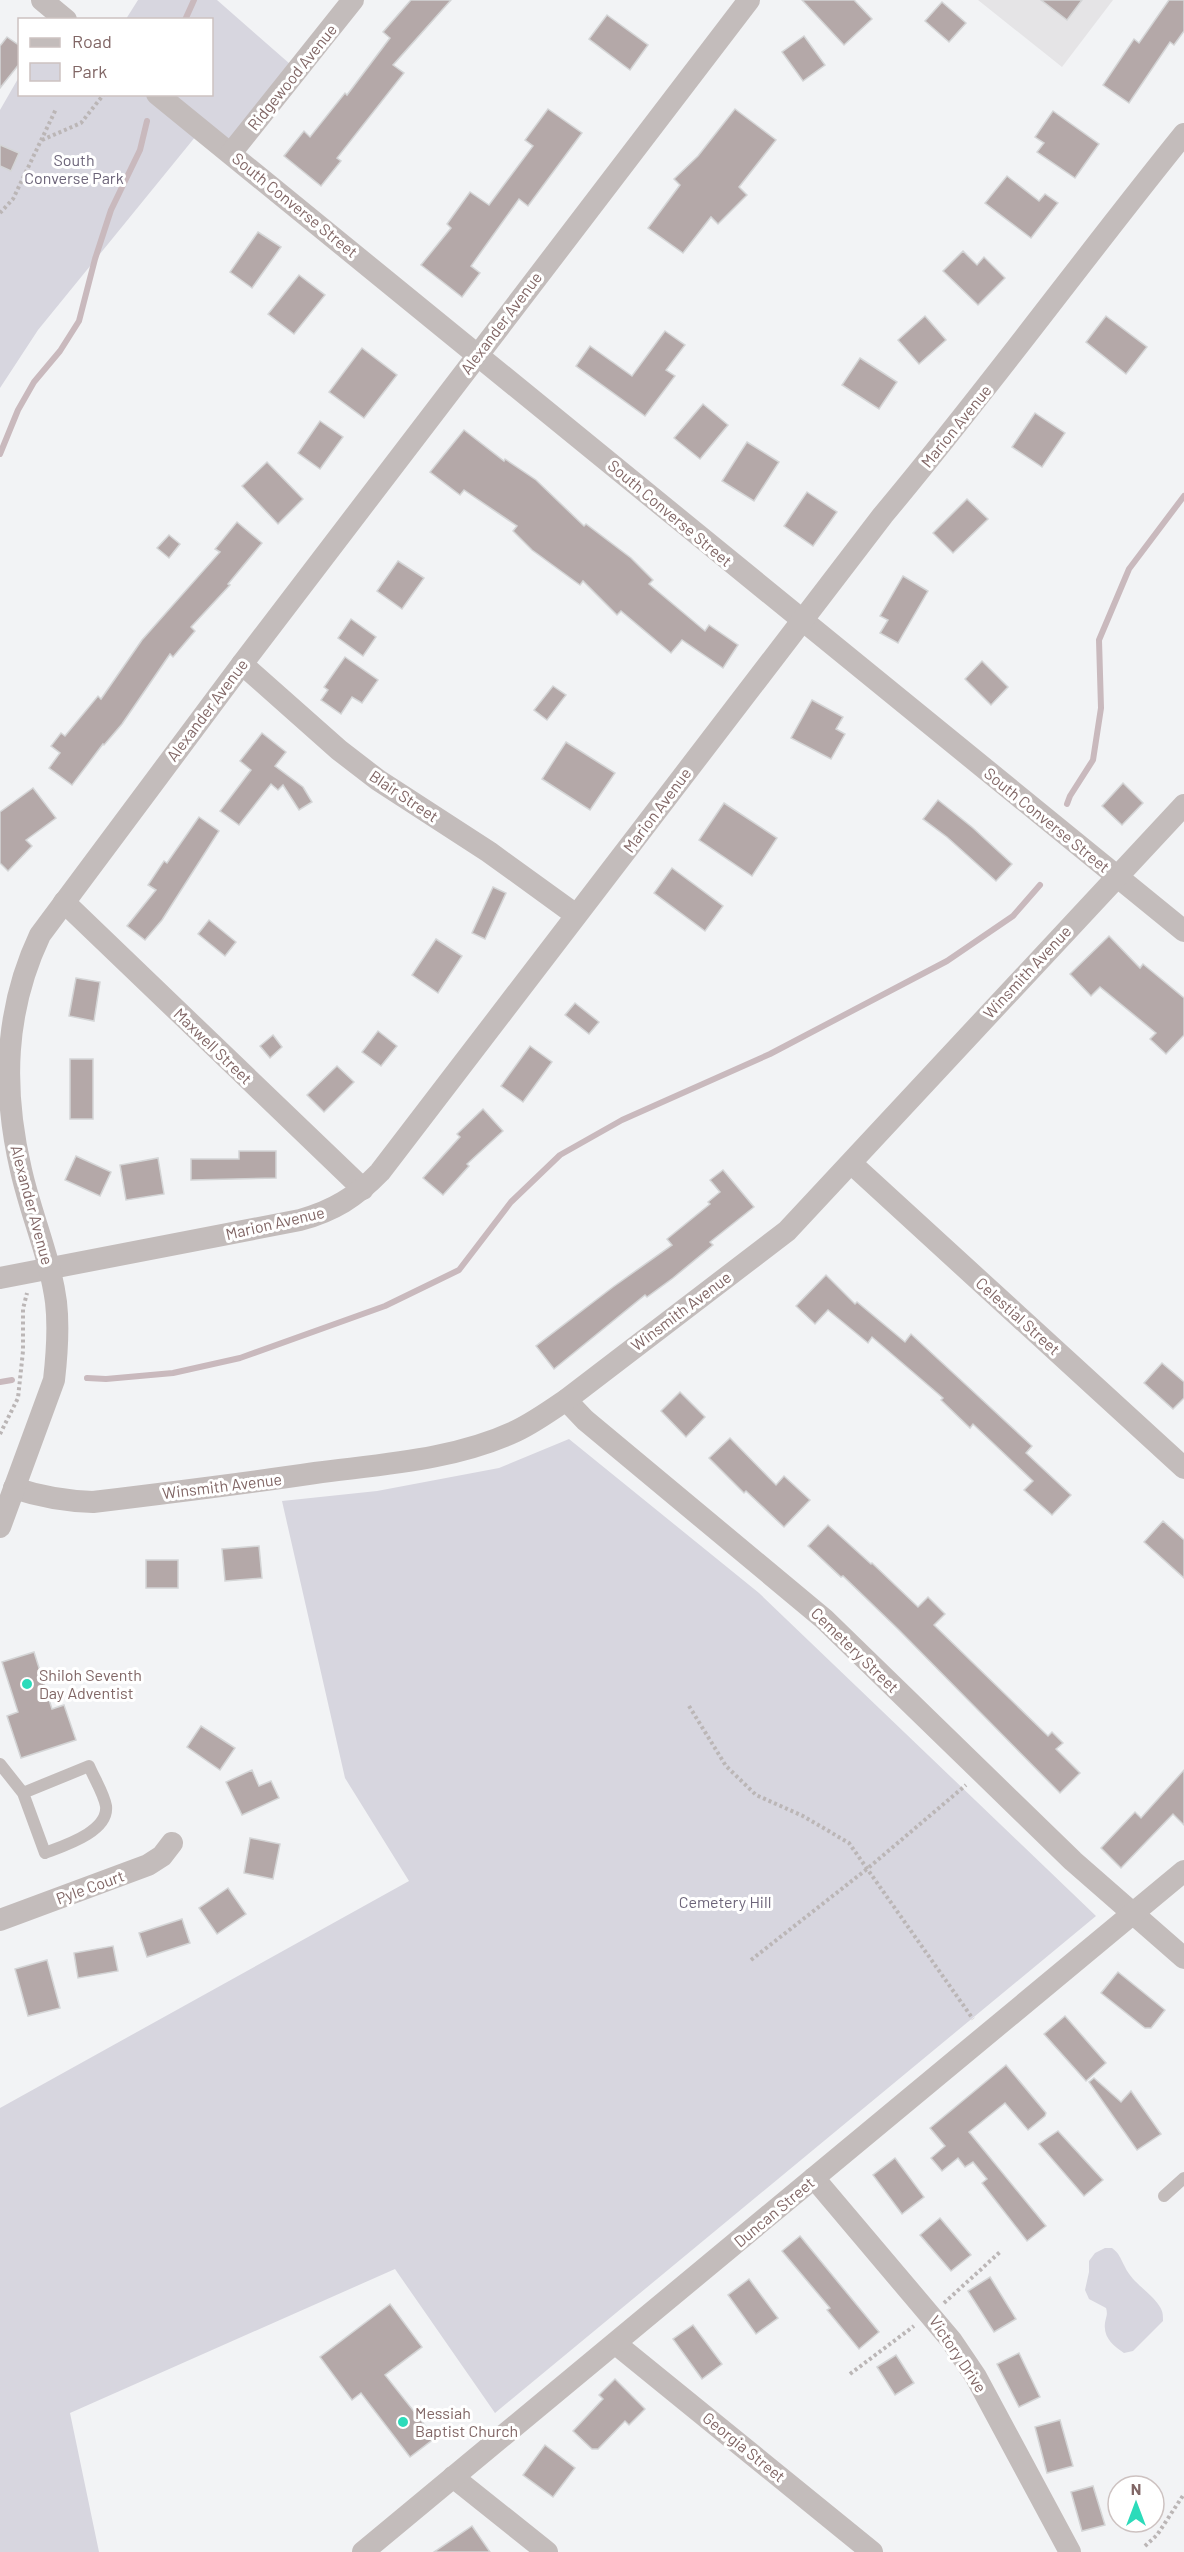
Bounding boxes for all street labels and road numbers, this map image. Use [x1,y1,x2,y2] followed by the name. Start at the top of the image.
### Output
[243,20,340,134] street label: Ridgewood Avenue
[229,148,362,261] street label: South Converse Street
[456,268,545,378] street label: Alexander Avenue
[916,380,995,471] street label: Marion Avenue
[604,455,736,570] street label: South Converse Street
[162,655,251,765] street label: Alexander Avenue
[981,763,1114,876] street label: South Converse Street
[619,764,695,856] street label: Marion Avenue
[366,766,442,825] street label: Blair Street
[979,921,1075,1022] street label: Winsmith Avenue
[170,1004,256,1088] street label: Maxwell Street
[7,1143,58,1267] street label: Alexander Avenue
[224,1202,326,1243] street label: Marion Avenue
[627,1267,734,1354] street label: Winsmith Avenue
[972,1273,1064,1358] street label: Celestial Street
[161,1469,283,1502] street label: Winsmith Avenue
[808,1603,903,1696] street label: Cemetery Street
[53,1865,127,1908] street label: Pyle Court
[730,2173,818,2251] street label: Duncan Street
[926,2312,991,2396] street label: Victory Drive
[699,2408,789,2486] street label: Georgia Street

